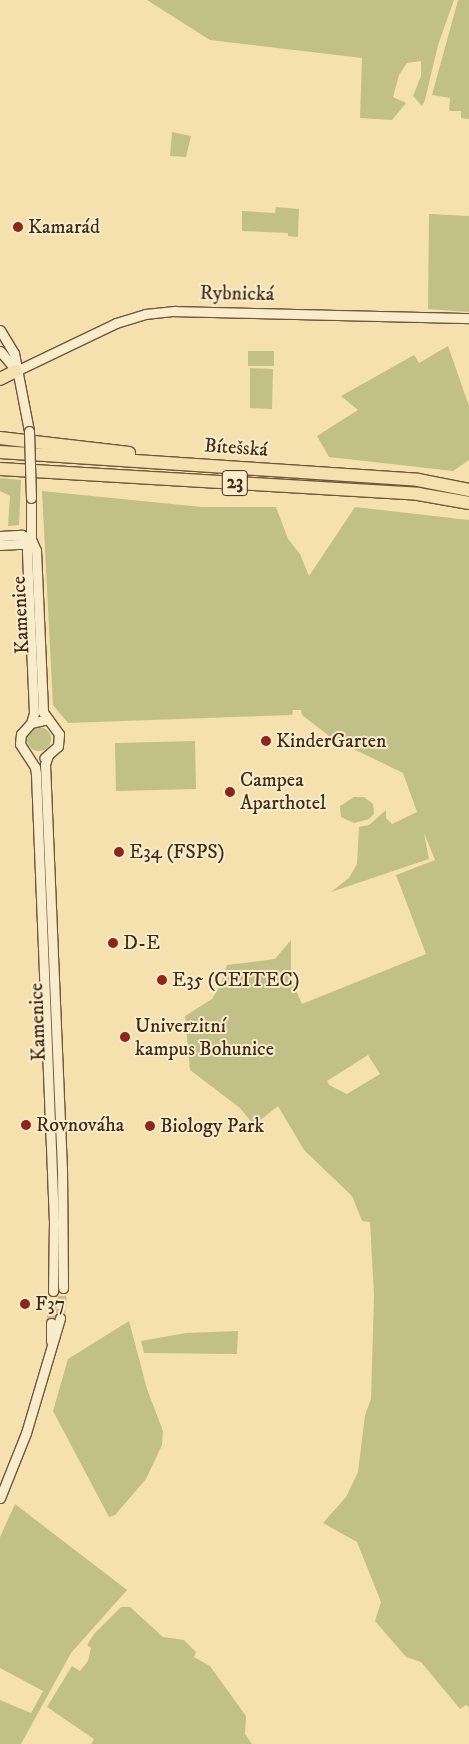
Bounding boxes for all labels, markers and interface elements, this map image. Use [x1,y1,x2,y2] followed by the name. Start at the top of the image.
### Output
[28,215,100,239] place label: Kamarád
[12,221,24,233] marker: Kamarád
[200,281,274,307] street label: Rybnická
[203,434,269,462] street label: Bítešská
[221,466,249,499] road number: 23
[7,575,35,655] street label: Kamenice
[276,729,386,753] place label: KinderGarten
[260,735,272,747] marker: KinderGarten
[240,768,326,815] place label: Campea Aparthotel
[224,786,236,798] marker: Campea Aparthotel
[129,840,225,864] place label: E34 (FSPS)
[113,846,125,858] marker: E34 (FSPS)
[123,931,160,955] place label: D-E
[107,937,119,949] marker: D-E
[172,968,299,992] place label: E35 (CEITEC)
[156,974,168,986] marker: E35 (CEITEC)
[25,982,51,1062] street label: Kamenice
[135,1014,274,1061] place label: Univerzitní kampus Bohunice
[119,1031,131,1043] marker: Univerzitní kampus Bohunice
[36,1113,124,1137] place label: Rovnováha
[160,1114,264,1138] place label: Biology Park
[20,1119,32,1131] marker: Rovnováha
[144,1120,156,1132] marker: Biology Park
[35,1292,65,1316] place label: F37
[19,1298,31,1310] marker: F37

